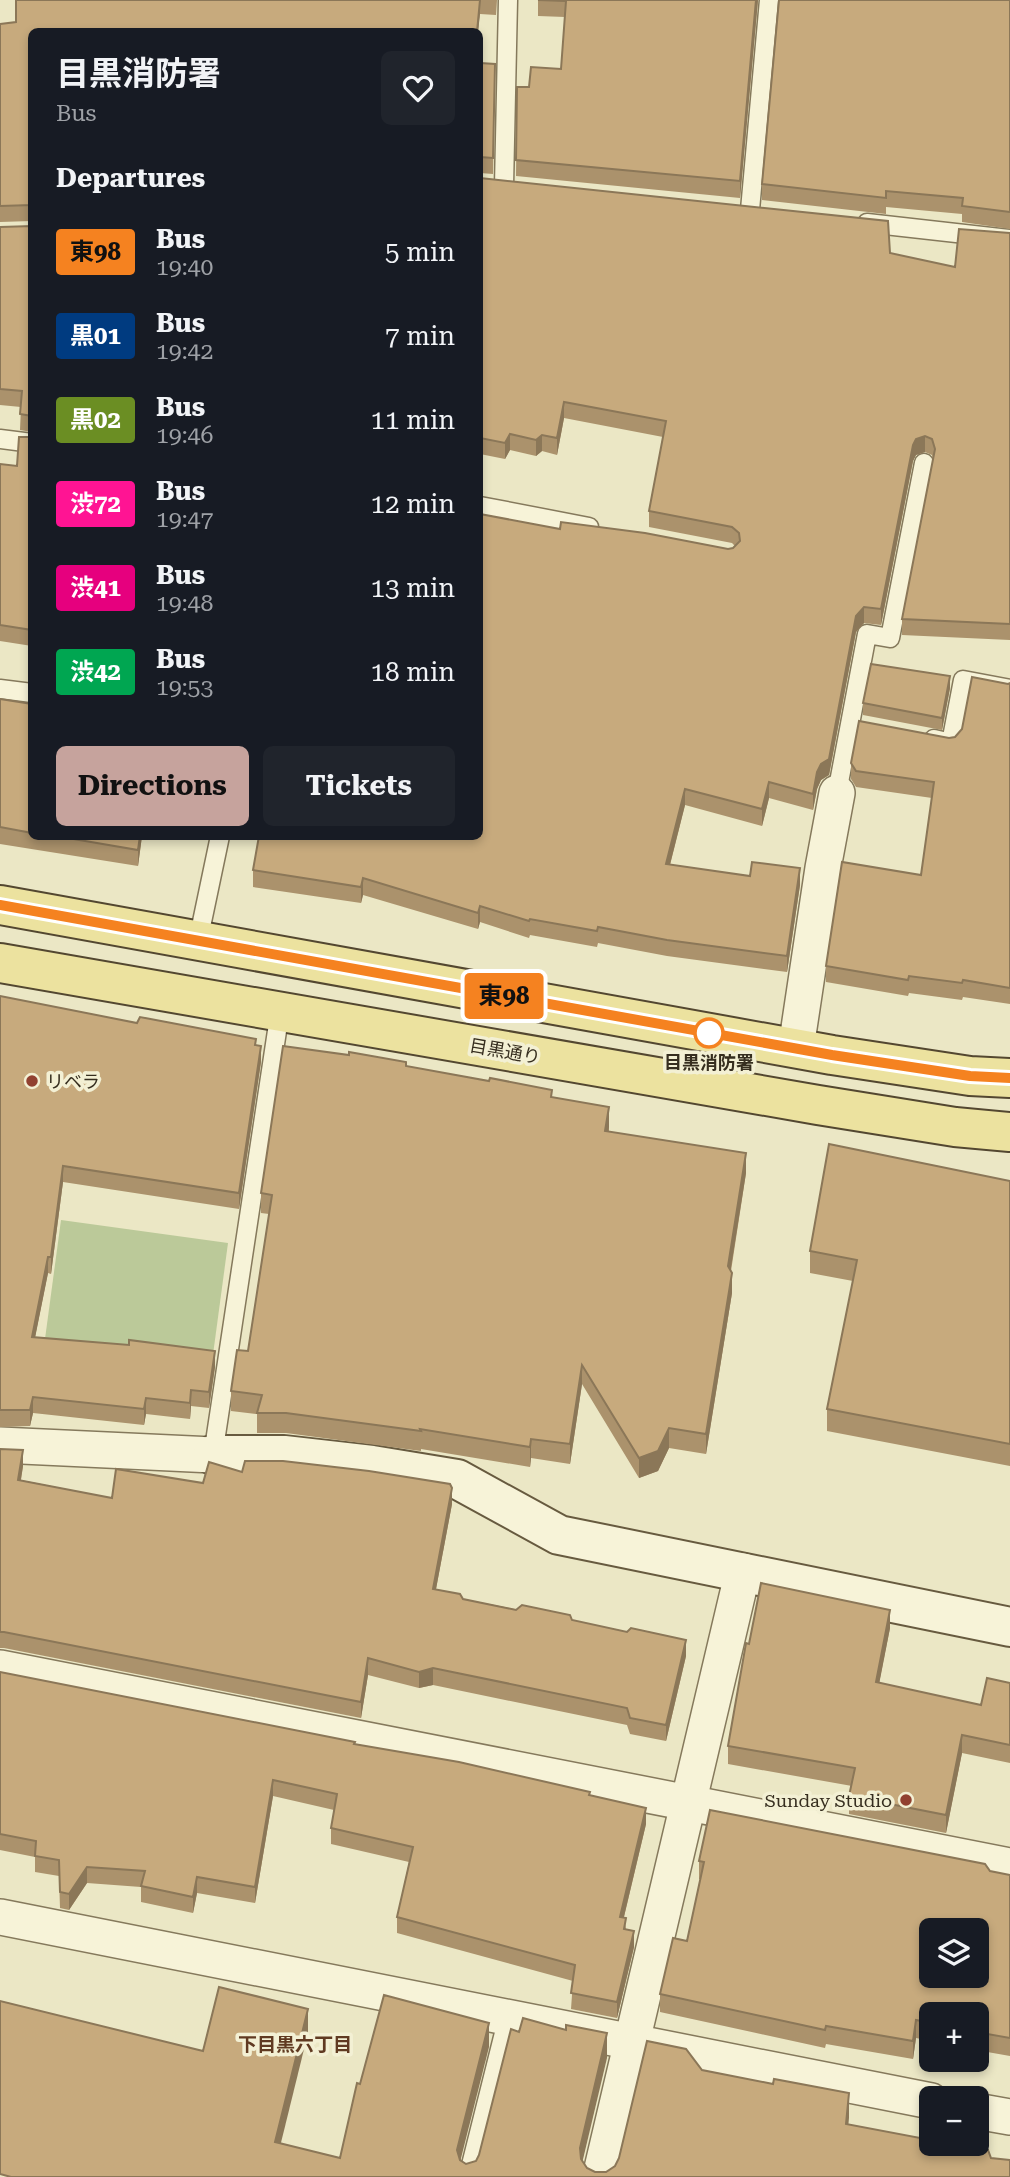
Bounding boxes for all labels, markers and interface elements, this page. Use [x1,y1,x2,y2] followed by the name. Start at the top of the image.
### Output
[381,51,455,125] button: heart
[56,54,221,93] text: 目黒消防署
[56,100,96,127] text: Bus
[56,163,205,193] text: Departures
[156,224,205,254] text: Bus
[385,237,455,267] text: 5 min
[70,238,121,266] text: 東98
[156,254,213,281] text: 19:40
[156,308,205,338] text: Bus
[385,321,455,351] text: 7 min
[70,322,121,350] text: 黒01
[156,338,213,365] text: 19:42
[156,392,205,422] text: Bus
[371,405,455,435] text: 11 min
[70,406,121,434] text: 黒02
[156,422,213,449] text: 19:46
[156,476,205,506] text: Bus
[371,489,455,519] text: 12 min
[70,490,121,518] text: 渋72
[156,506,213,533] text: 19:47
[156,560,205,590] text: Bus
[371,573,455,603] text: 13 min
[70,574,121,602] text: 渋41
[156,590,213,617] text: 19:48
[156,644,205,674] text: Bus
[371,657,455,687] text: 18 min
[70,658,121,686] text: 渋42
[156,674,213,701] text: 19:53
[56,746,249,826] button: Directions
[263,746,455,826] button: Tickets
[464,973,544,1019] line badge: 東98
[479,982,529,1010] text: 東98
[694,1018,724,1048] marker: 目黒消防署
[468,1034,542,1068] street label: 目黒通り
[664,1052,754,1073] place label: 目黒消防署
[46,1071,100,1092] place label: リベラ
[24,1073,40,1089] marker: リベラ
[765,1790,892,1811] place label: Sunday Studio
[898,1792,914,1808] marker: Sunday Studio
[919,1918,989,2156] map controls
[919,1918,989,1988] button: layers
[919,2002,989,2072] button: +
[238,2033,352,2056] district label: 下目黒六丁目
[919,2086,989,2156] button: −

